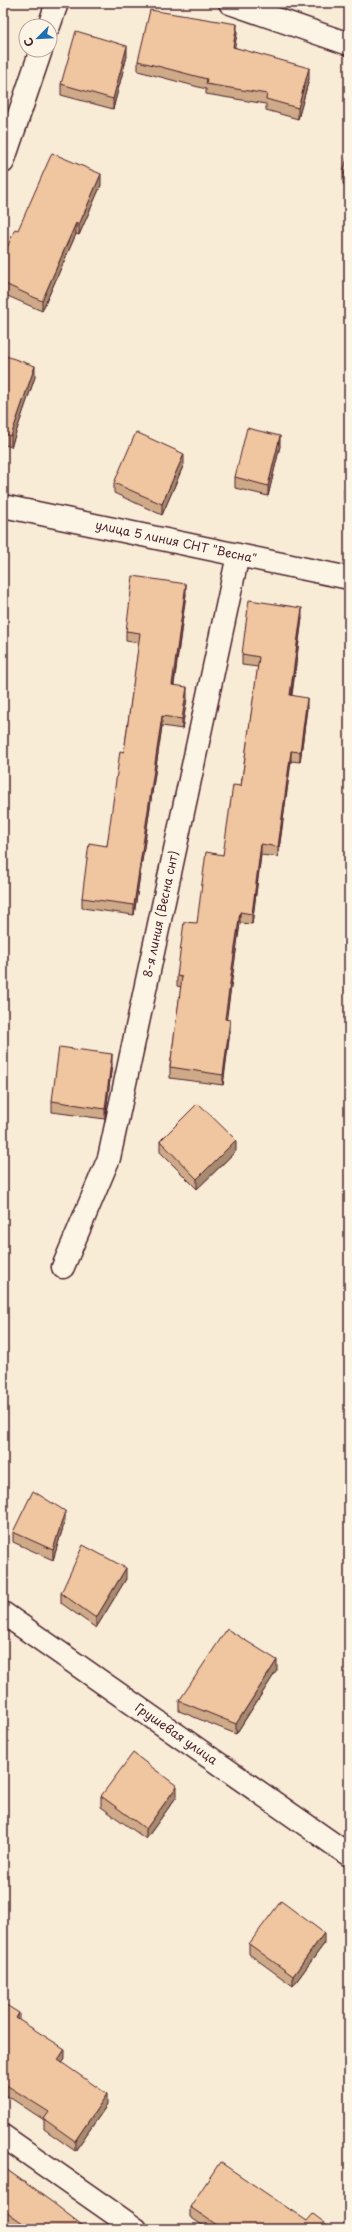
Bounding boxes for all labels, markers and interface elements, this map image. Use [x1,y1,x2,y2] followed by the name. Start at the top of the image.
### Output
[18,18,58,58] north arrow
[19,35,38,50] text: С
[94,515,258,567] street label: улица 5 линия СНТ "Весна"
[138,849,182,979] street label: 8-я линия (Весна снт)
[132,1698,222,1769] street label: Грушевая улица

